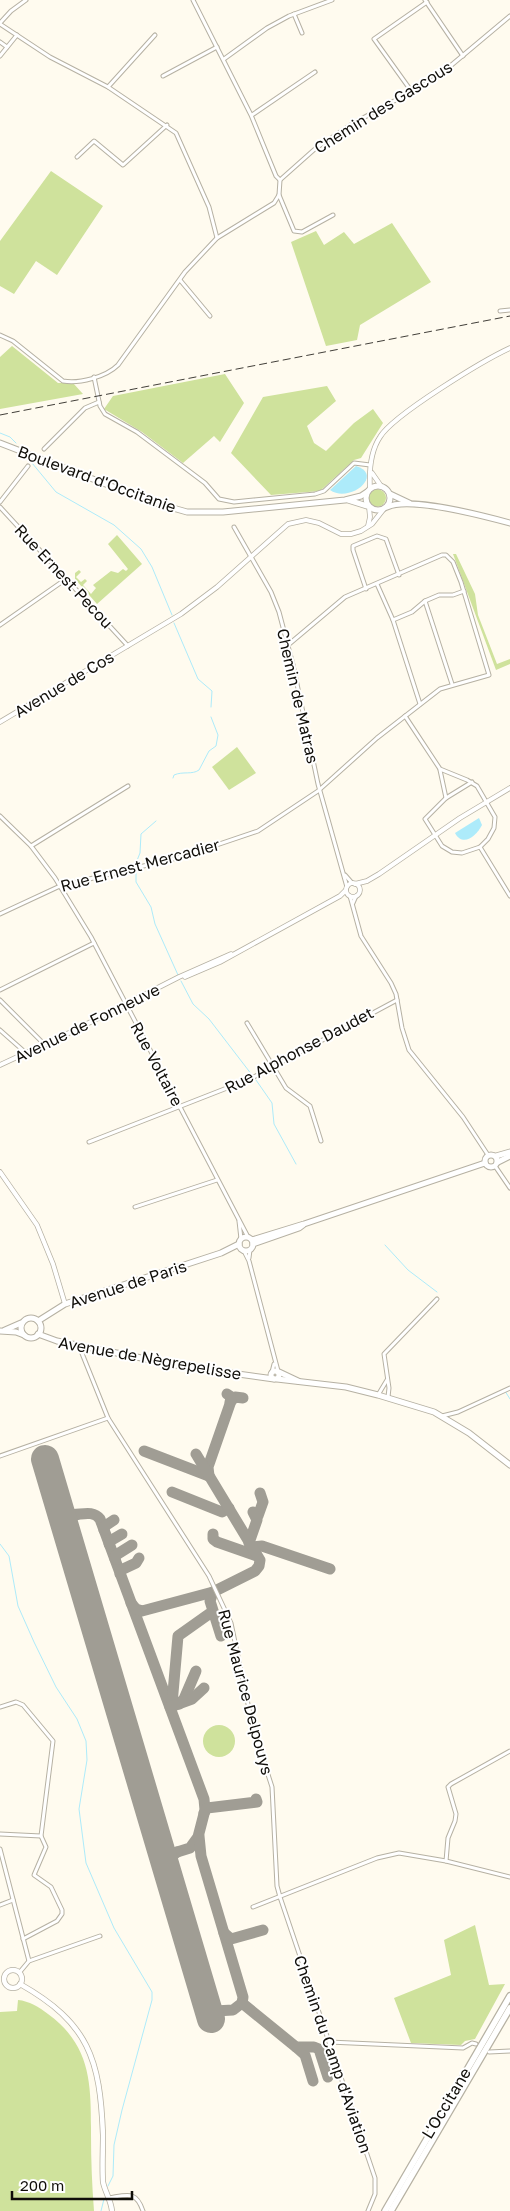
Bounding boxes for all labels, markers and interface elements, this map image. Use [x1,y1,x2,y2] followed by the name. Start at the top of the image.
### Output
[310,56,456,158] street label: Chemin des Gascous
[15,441,179,517] street label: Boulevard d'Occitanie
[11,520,117,632] street label: Rue Ernest Pecou
[273,626,323,766] street label: Chemin de Matras
[11,646,117,722] street label: Avenue de Cos
[58,834,222,896] street label: Rue Ernest Mercadier
[11,979,163,1067] street label: Avenue de Fonneuve
[221,1002,377,1098] street label: Rue Alphonse Daudet
[126,1018,188,1110] street label: Rue Voltaire
[67,1256,189,1312] street label: Avenue de Paris
[57,1332,243,1384] street label: Avenue de Nègrepelisse
[214,1607,278,1777] street label: Rue Maurice Delpouys
[290,1952,376,2156] street label: Chemin du Camp d'Aviation
[417,2064,475,2142] street label: L'Occitane
[12,2168,132,2200] scale bar
[20,2176,64,2194] text: 200 m

